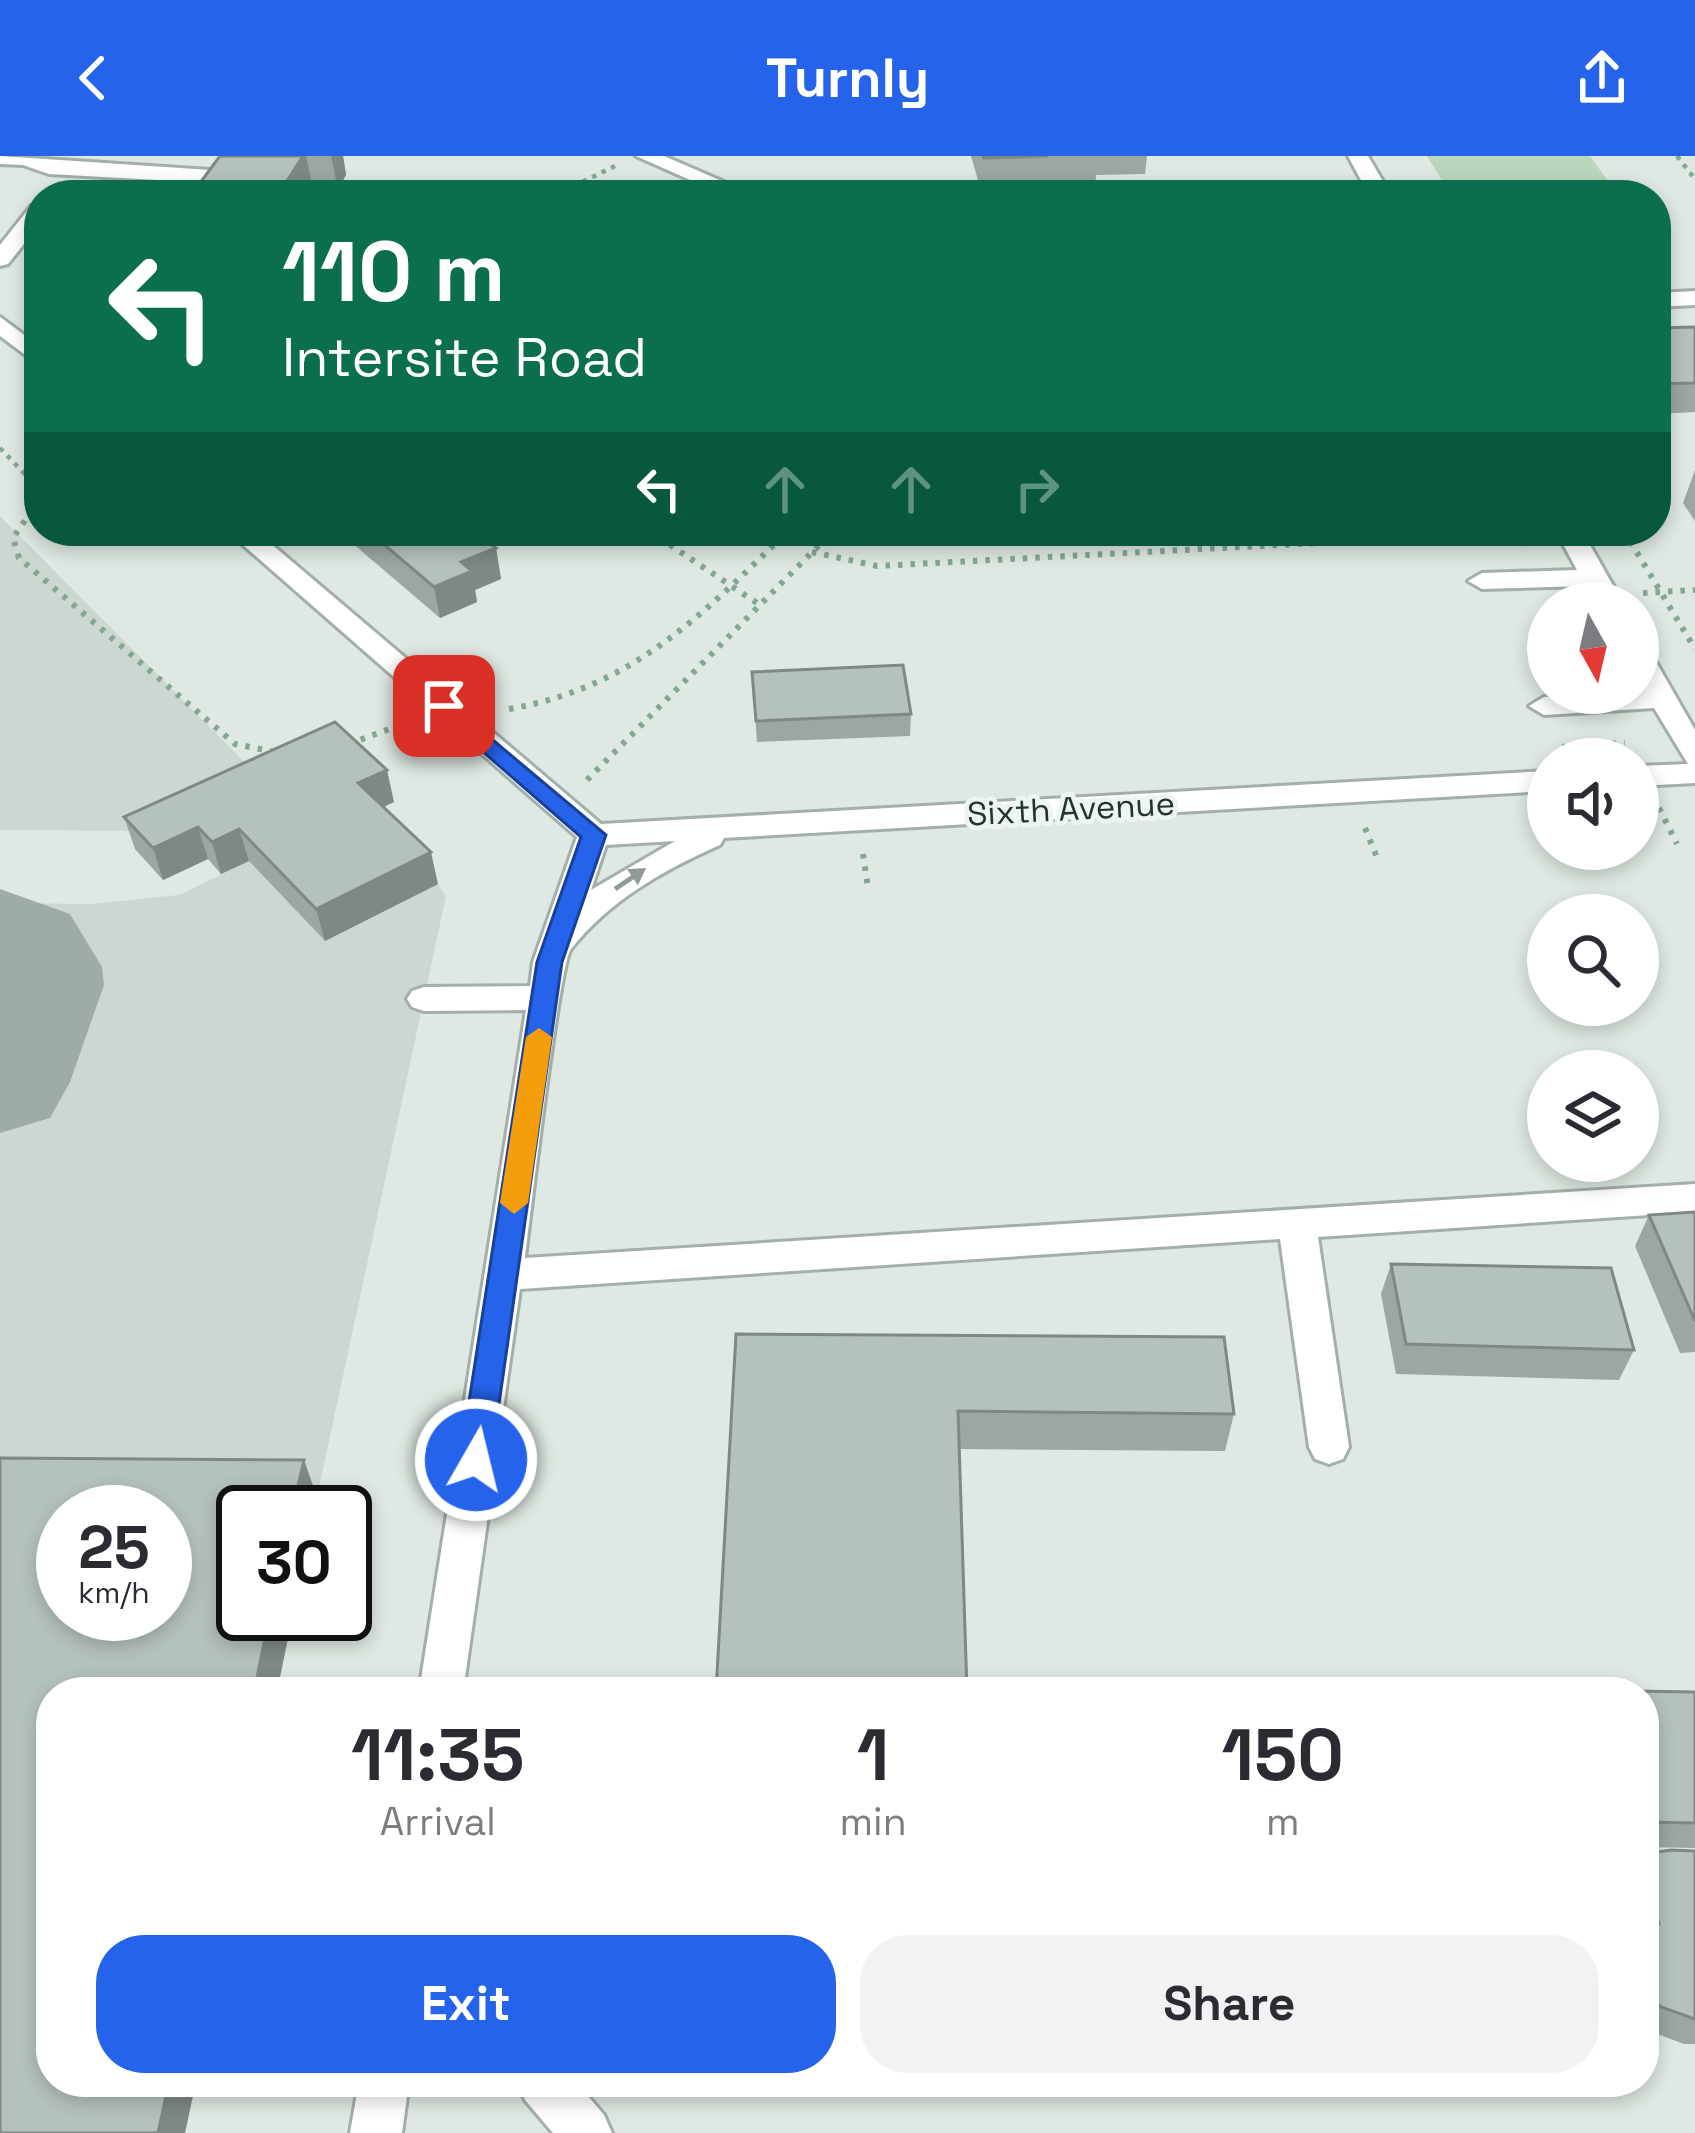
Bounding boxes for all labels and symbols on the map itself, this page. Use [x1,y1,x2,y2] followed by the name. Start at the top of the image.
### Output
[1527,582,1659,714] north arrow
[393,655,495,757] pin
[966,783,1176,835] street label: Sixth Avenue
[613,868,646,891] one-way arrow
[413,1397,539,1523] position arrow
[216,1485,372,1641] speed limit sign: 30

